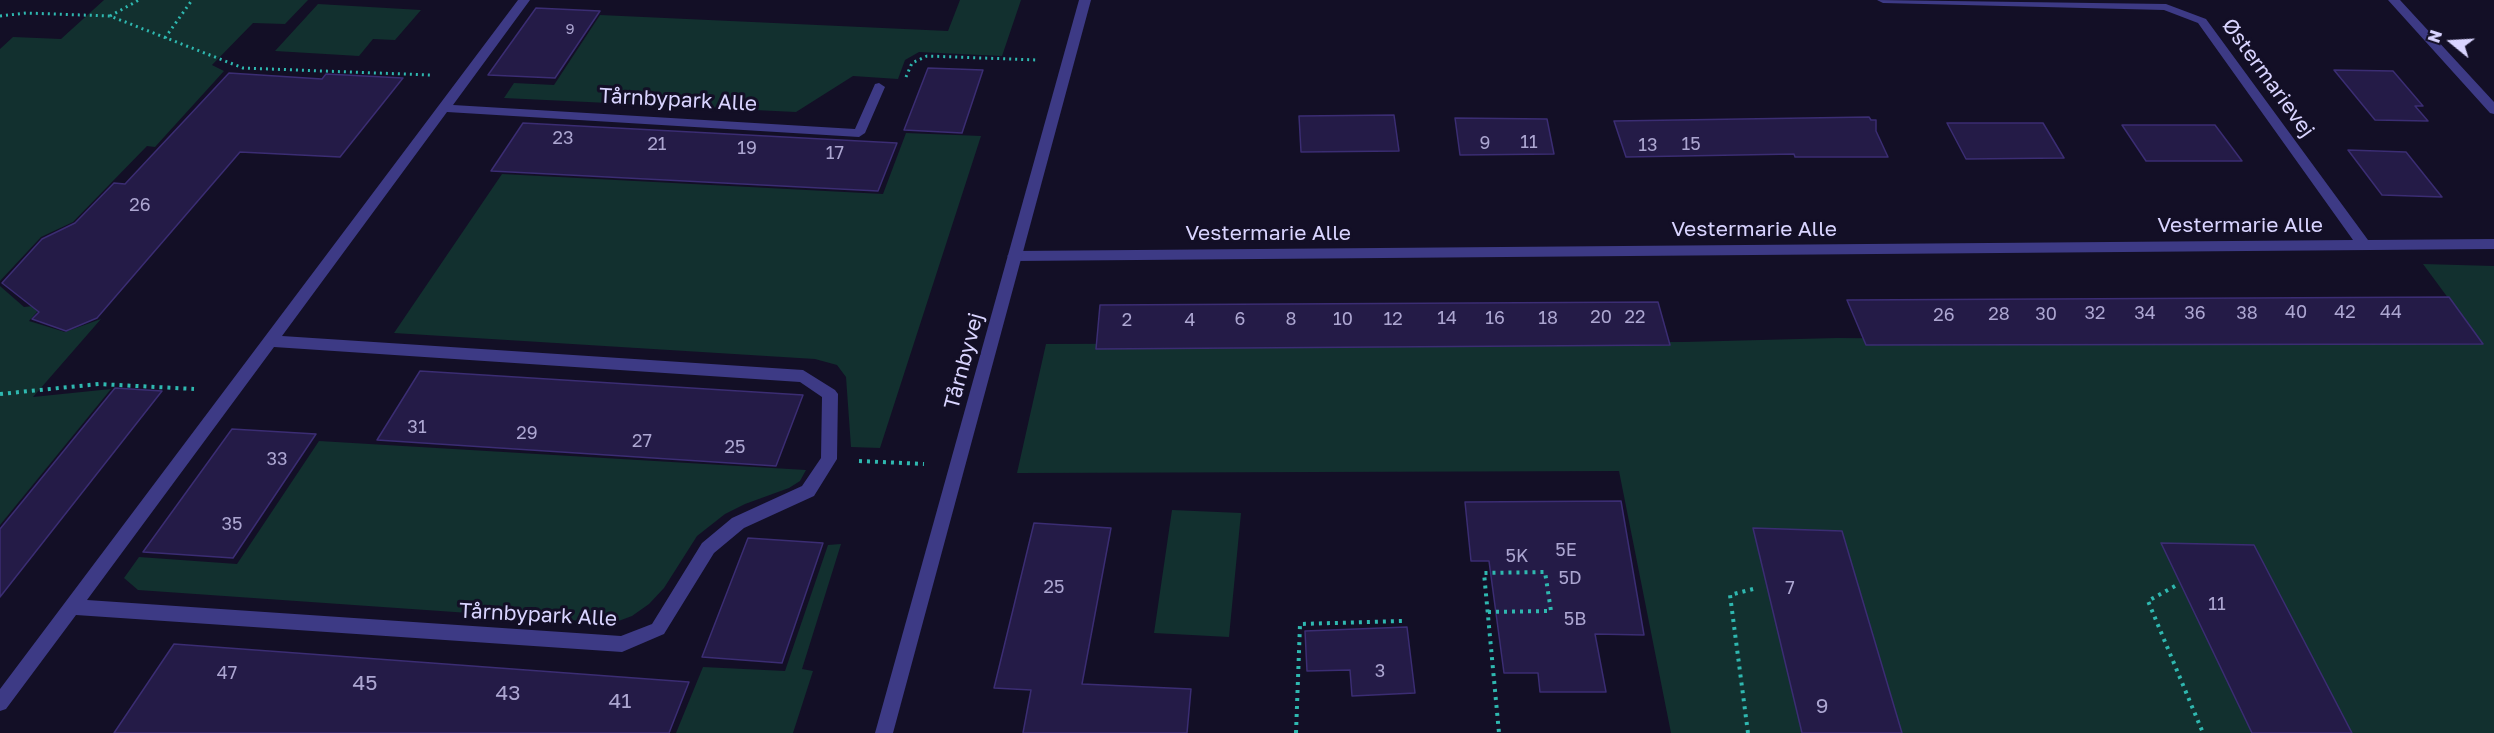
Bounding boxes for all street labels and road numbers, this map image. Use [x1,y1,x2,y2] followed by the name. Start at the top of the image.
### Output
[2216,14,2320,142] street label: Østermarievej
[598,83,758,117] street label: Tårnbypark Alle
[2157,212,2323,238] street label: Vestermarie Alle
[1671,216,1837,242] street label: Vestermarie Alle
[1185,220,1351,246] street label: Vestermarie Alle
[939,310,989,412] street label: Tårnbyvej
[458,598,618,632] street label: Tårnbypark Alle

